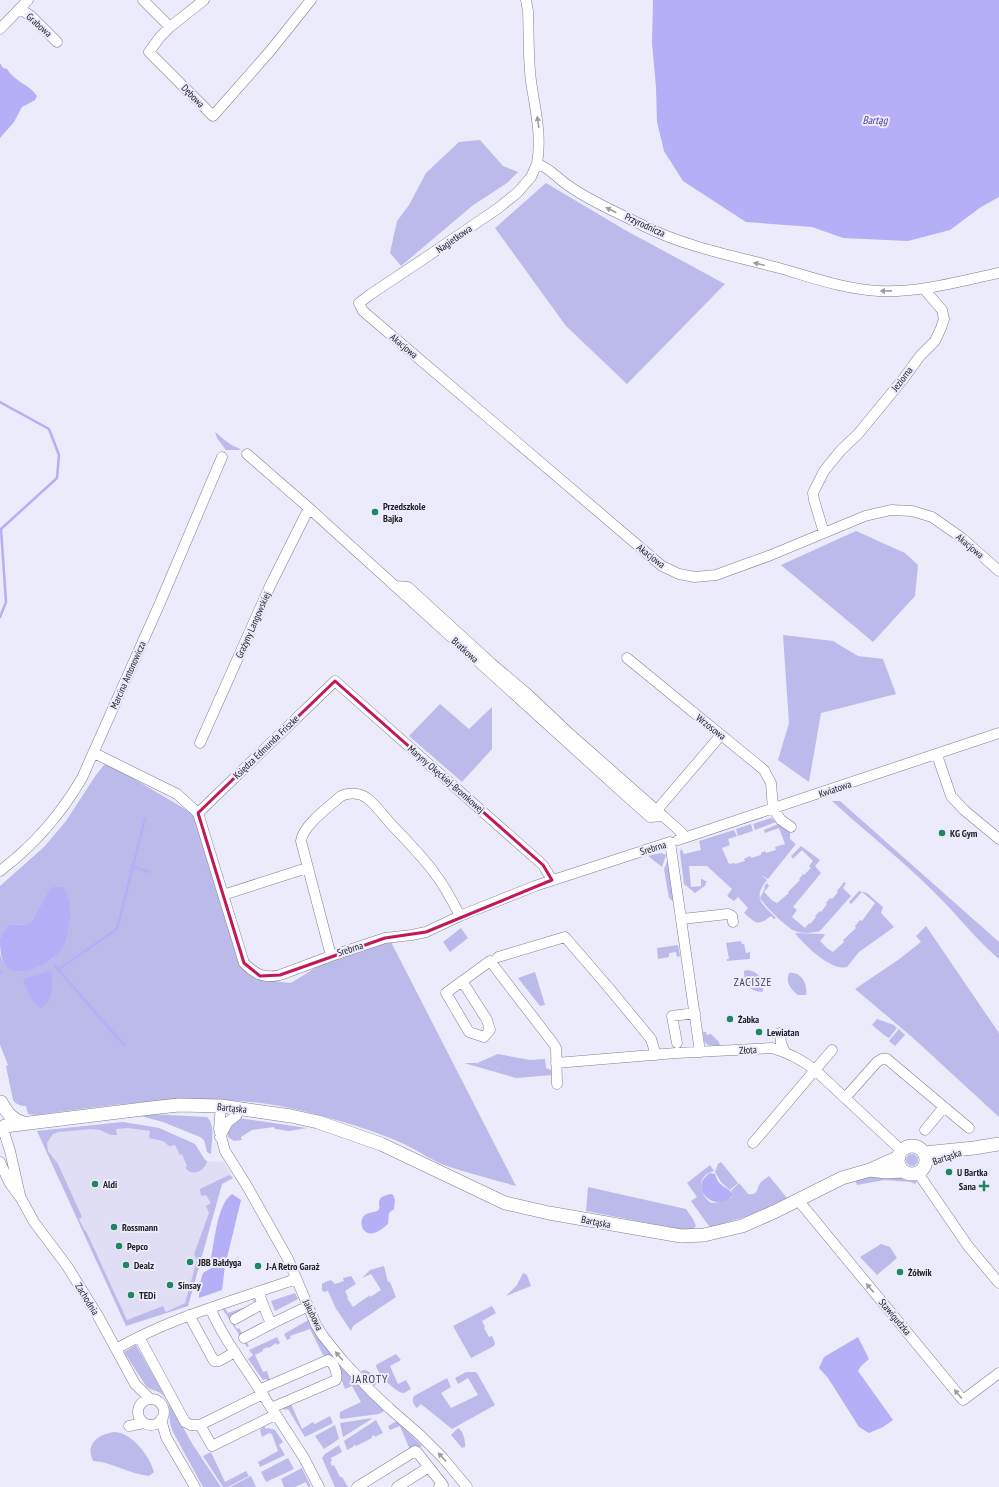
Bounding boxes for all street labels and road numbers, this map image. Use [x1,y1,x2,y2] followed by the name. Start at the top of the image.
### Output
[23,10,55,40] street label: Grabowa
[179,81,207,111] street label: Dębowa
[623,210,667,240] street label: Przyrodnicza
[434,222,474,256] street label: Nagietkowa
[387,331,421,361] street label: Akacjowa
[888,364,916,395] street label: Jeziorna
[953,531,987,561] street label: Akacjowa
[634,541,668,571] street label: Akacjowa
[233,590,273,660] street label: Grażyny Langowskiej
[449,634,481,666] street label: Bratkowa
[107,639,149,711] street label: Marcina Antonowicza
[693,711,729,743] street label: Wrzosowa
[230,712,302,782] street label: Księdza Edmunda Friszke
[405,742,487,816] street label: Maryny Okęckiej-Bromkowej
[817,777,853,801] street label: Kwiatowa
[638,838,668,858] street label: Srebrna
[335,939,365,959] street label: Srebrna
[739,1043,757,1057] street label: Złota
[217,1100,247,1116] street label: Bartąska
[931,1146,963,1168] street label: Bartąska
[580,1213,612,1231] street label: Bartąska
[72,1281,102,1317] street label: Zachodnia
[299,1296,326,1333] street label: Jakubowa
[876,1296,914,1338] street label: Stawigudzka

